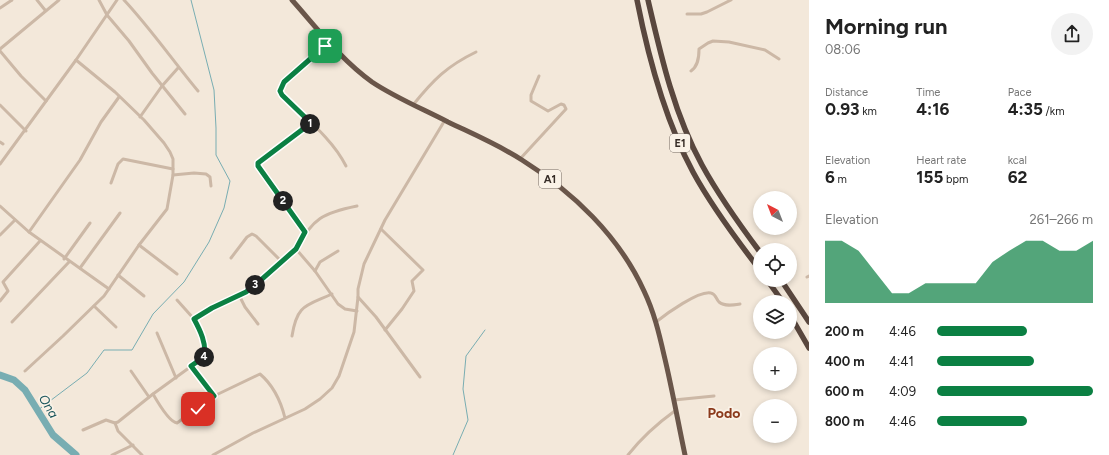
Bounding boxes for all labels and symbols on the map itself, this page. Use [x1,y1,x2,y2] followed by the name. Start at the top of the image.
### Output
[308,29,342,63] pin
[300,114,320,134] pin: 1
[670,134,690,152] road number: E1
[539,170,561,188] road number: A1
[273,191,293,211] pin: 2
[753,191,797,235] north arrow
[245,275,265,295] pin: 3
[194,347,214,367] pin: 4
[36,392,62,421] water label: Ona
[181,392,215,426] pin
[708,405,740,422] district label: Podo

